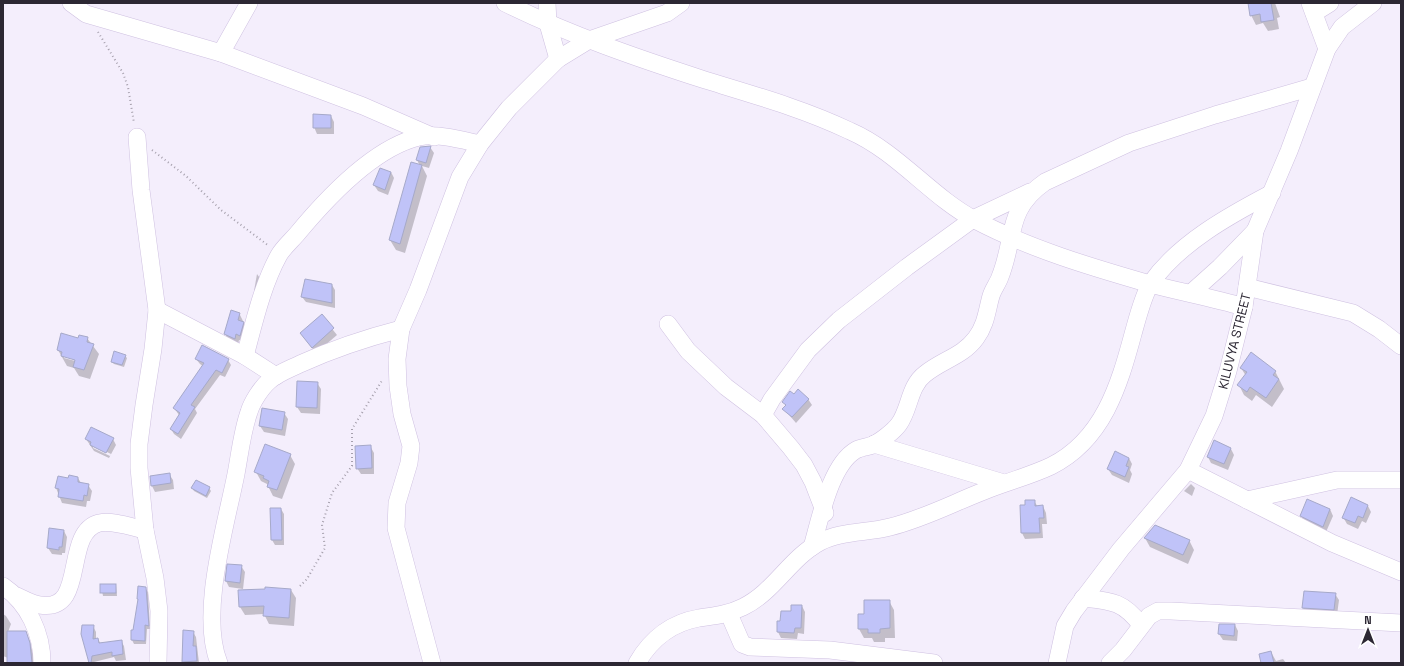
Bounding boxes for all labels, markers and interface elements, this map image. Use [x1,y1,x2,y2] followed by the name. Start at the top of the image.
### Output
[1214,291,1255,391] street label: KILUVYA STREET
[1348,610,1388,650] north arrow
[1364,613,1372,627] text: N

